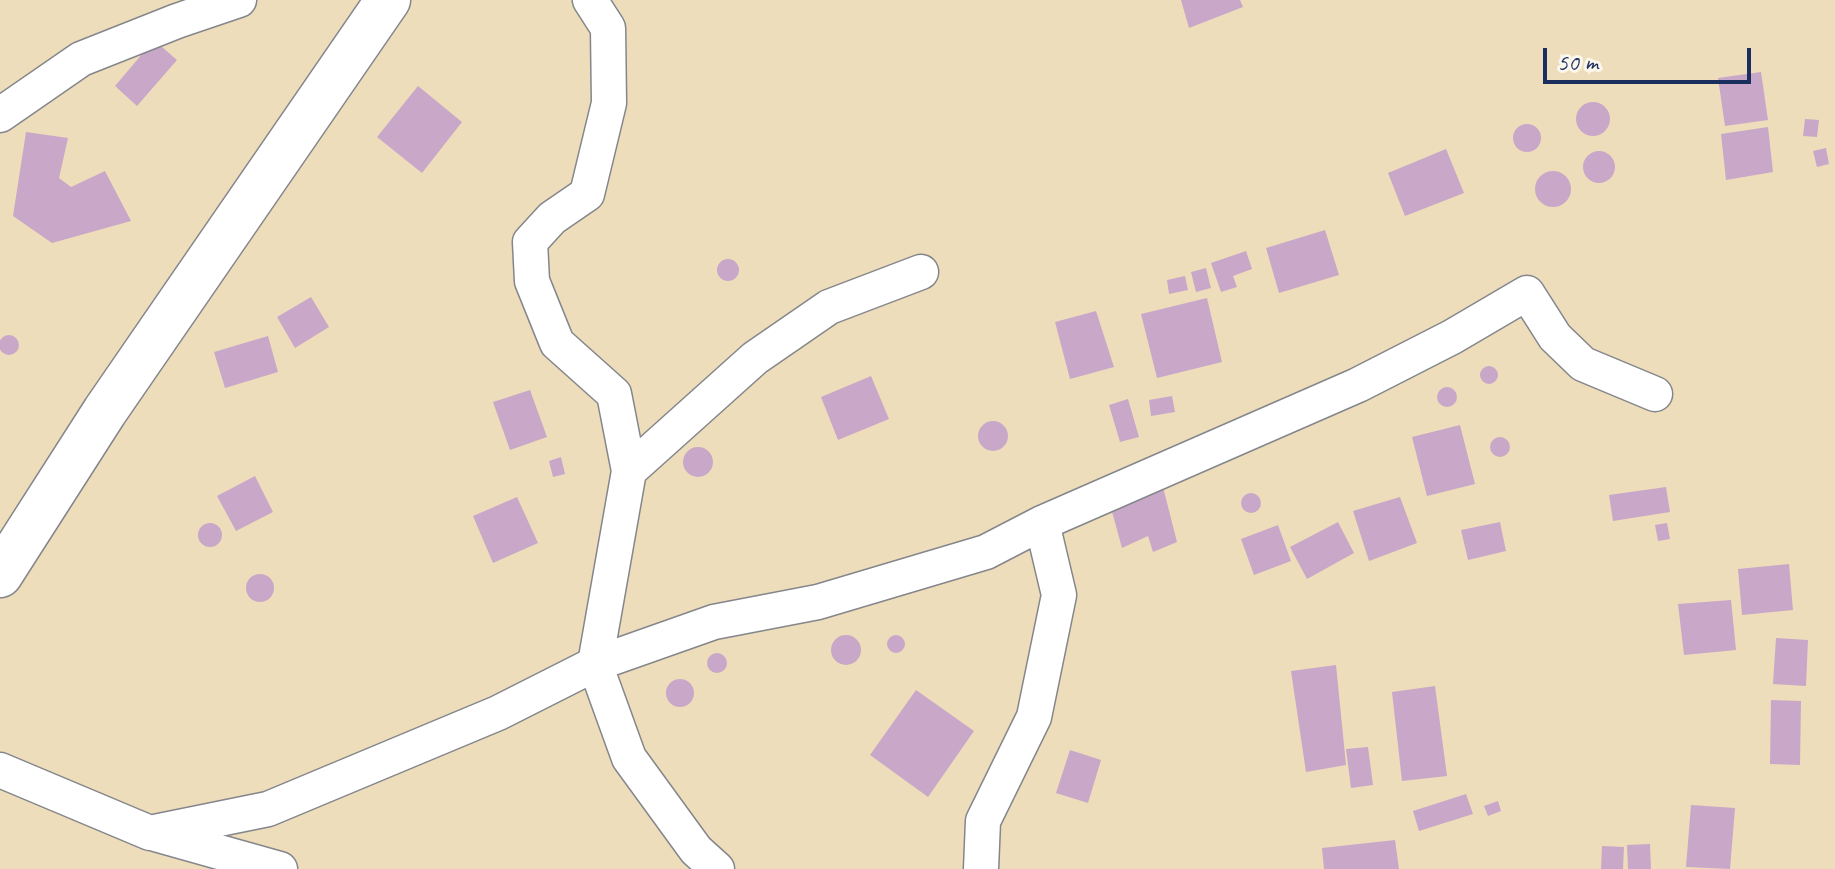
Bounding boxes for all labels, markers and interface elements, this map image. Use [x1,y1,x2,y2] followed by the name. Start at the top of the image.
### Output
[1547,32,1755,82] scale bar
[1557,47,1598,77] text: 50 m

